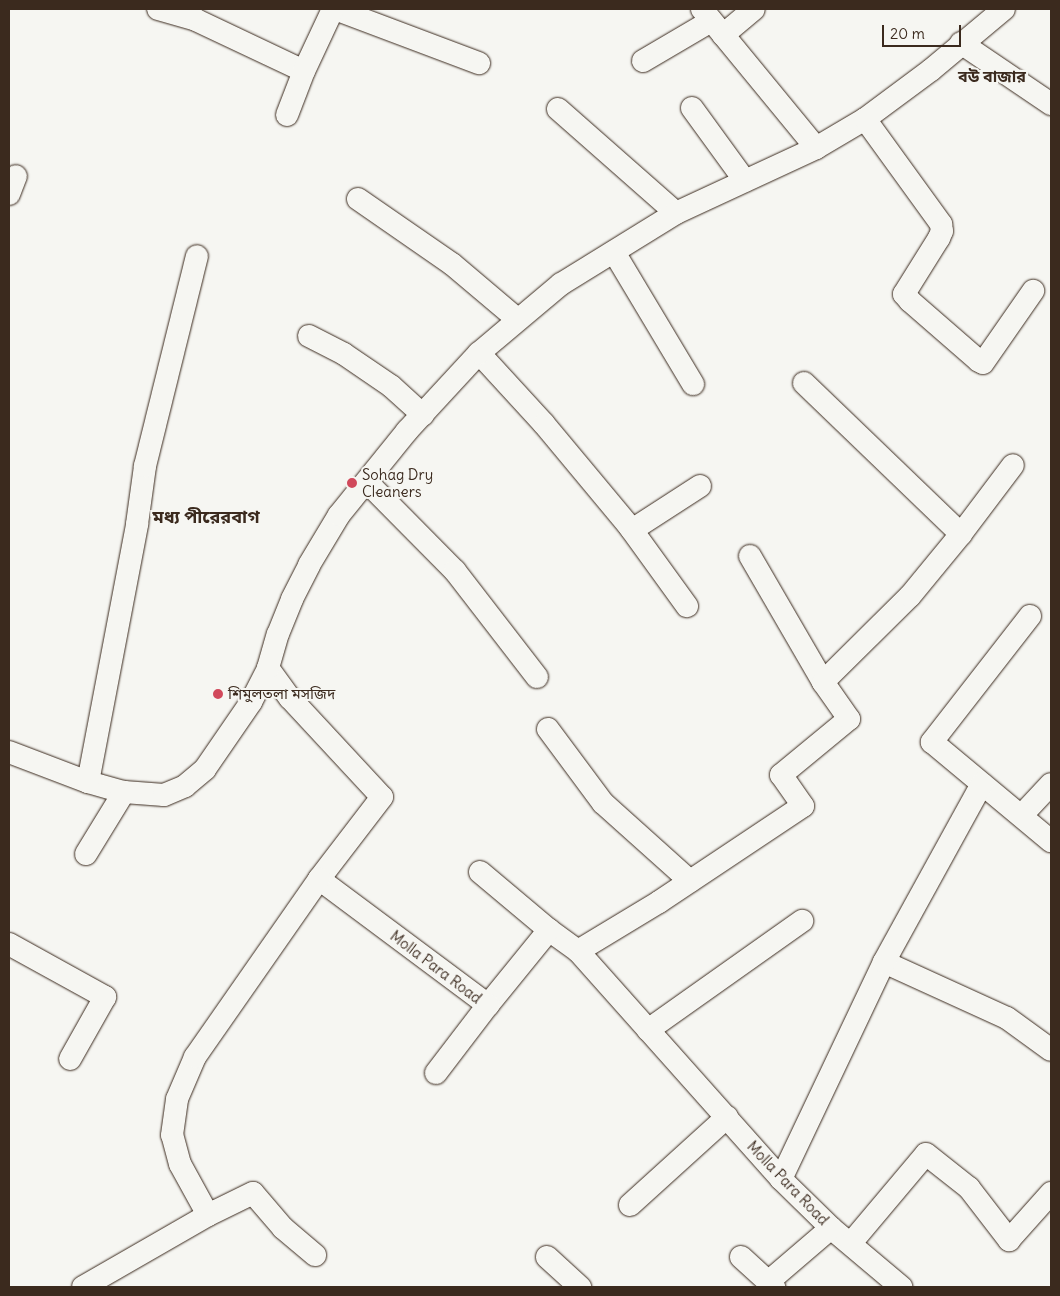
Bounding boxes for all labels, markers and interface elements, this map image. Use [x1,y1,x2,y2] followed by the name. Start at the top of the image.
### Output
[885,15,964,47] scale bar
[890,24,925,43] text: 20 m
[958,66,1026,86] district label: বউ বাজার
[362,465,433,500] place label: Sohag Dry Cleaners
[346,477,358,489] marker: Sohag Dry Cleaners
[152,506,260,528] district label: মধ্য পীরেরবাগ
[228,685,335,703] place label: শিমুলতলা মসজিদ
[212,688,224,700] marker: শিমুলতলা মসজিদ
[387,927,485,1007] street label: Molla Para Road
[743,1137,833,1229] street label: Molla Para Road

